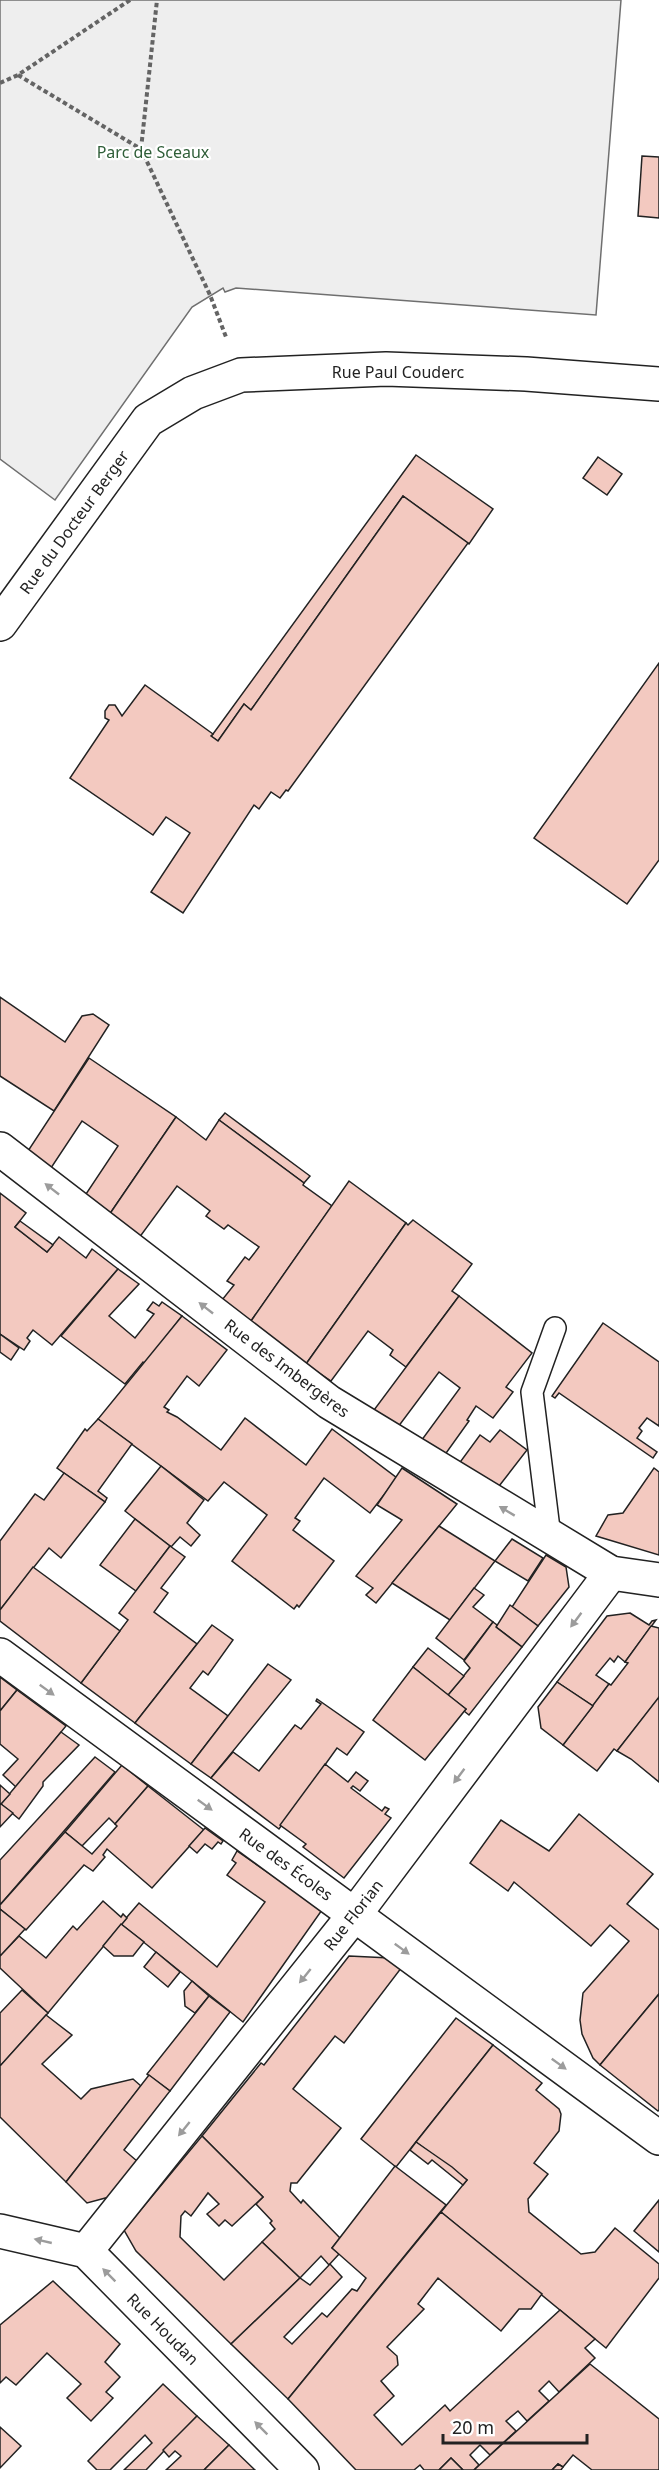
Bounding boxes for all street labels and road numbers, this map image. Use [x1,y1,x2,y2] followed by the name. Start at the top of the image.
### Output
[332,361,465,383] street label: Rue Paul Couderc
[14,445,134,598] street label: Rue du Docteur Berger
[220,1314,354,1422] street label: Rue des Imbergères
[235,1823,337,1905] street label: Rue des Écoles
[318,1875,388,1955] street label: Rue Florian
[122,2288,204,2370] street label: Rue Houdan

